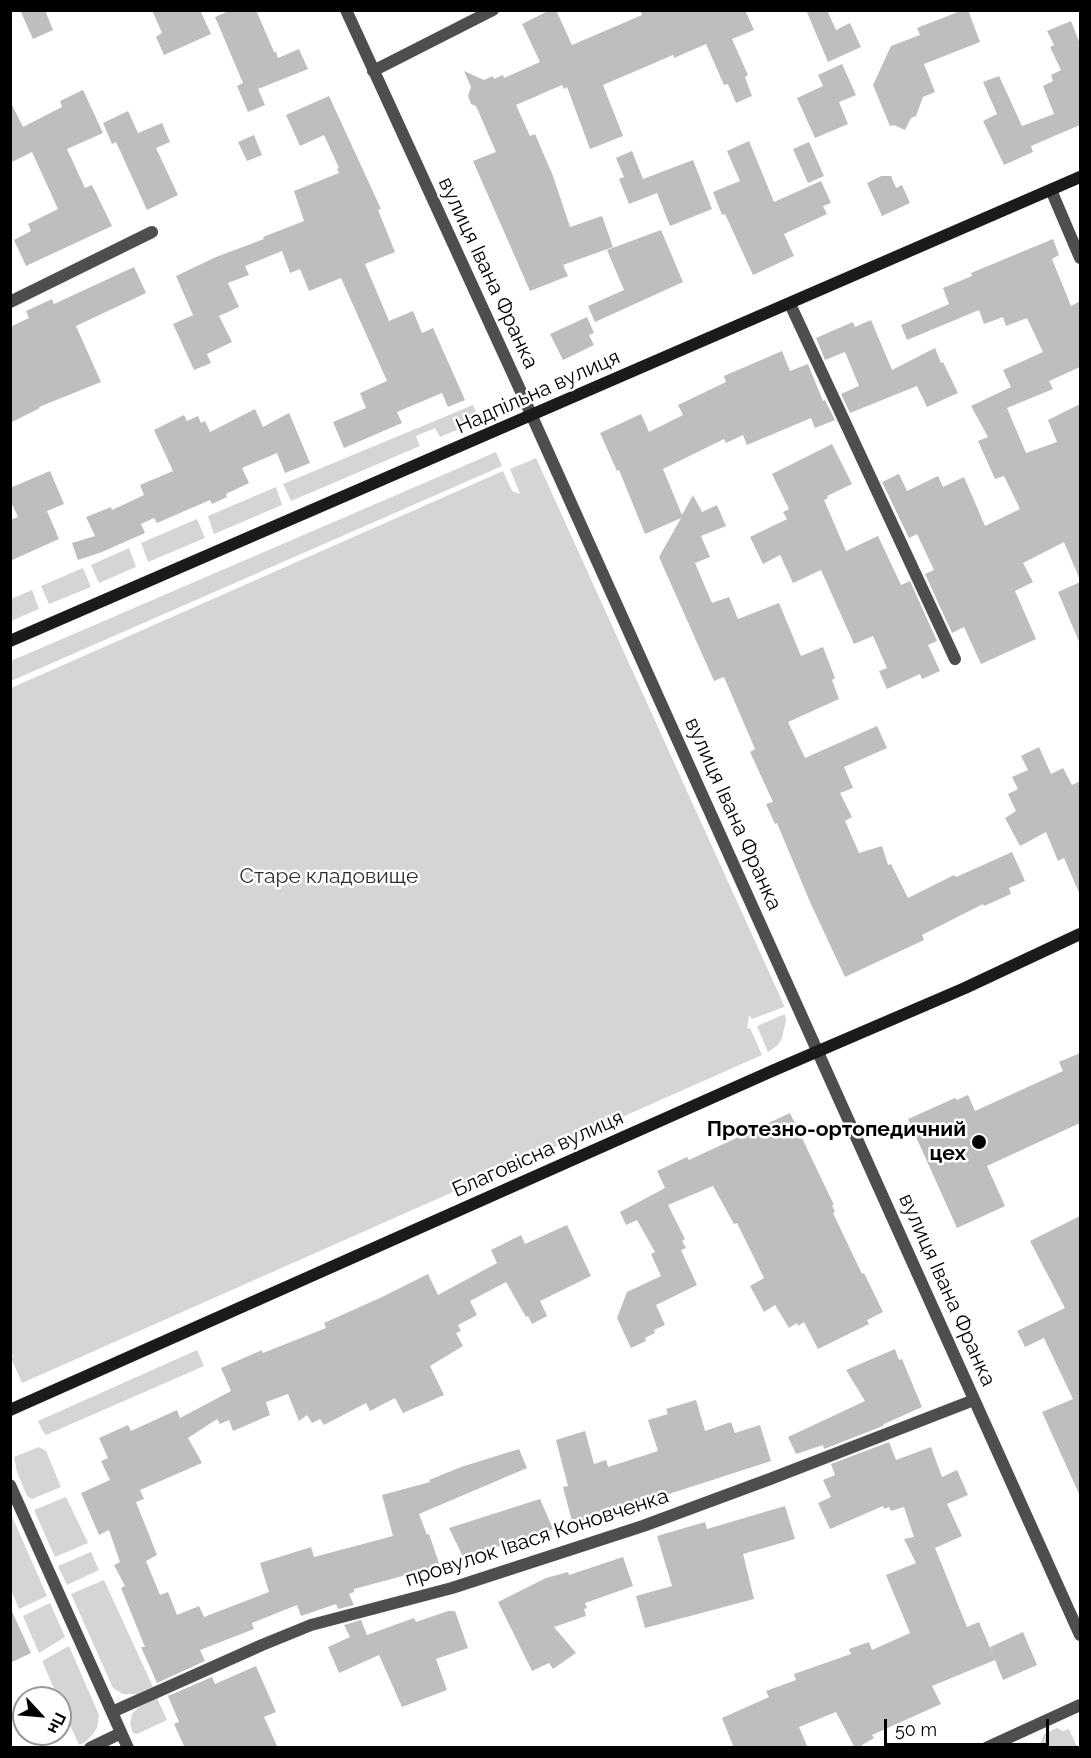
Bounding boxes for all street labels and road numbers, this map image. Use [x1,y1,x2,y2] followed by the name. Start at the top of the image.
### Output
[433,173,543,373] street label: вулиця Івана Франка
[452,345,624,439] street label: Надпільна вулиця
[679,714,787,914] street label: вулиця Івана Франка
[449,1105,627,1203] street label: Благовісна вулиця
[893,1190,1001,1390] street label: вулиця Івана Франка
[402,1484,672,1592] street label: провулок Івася Коновченка

